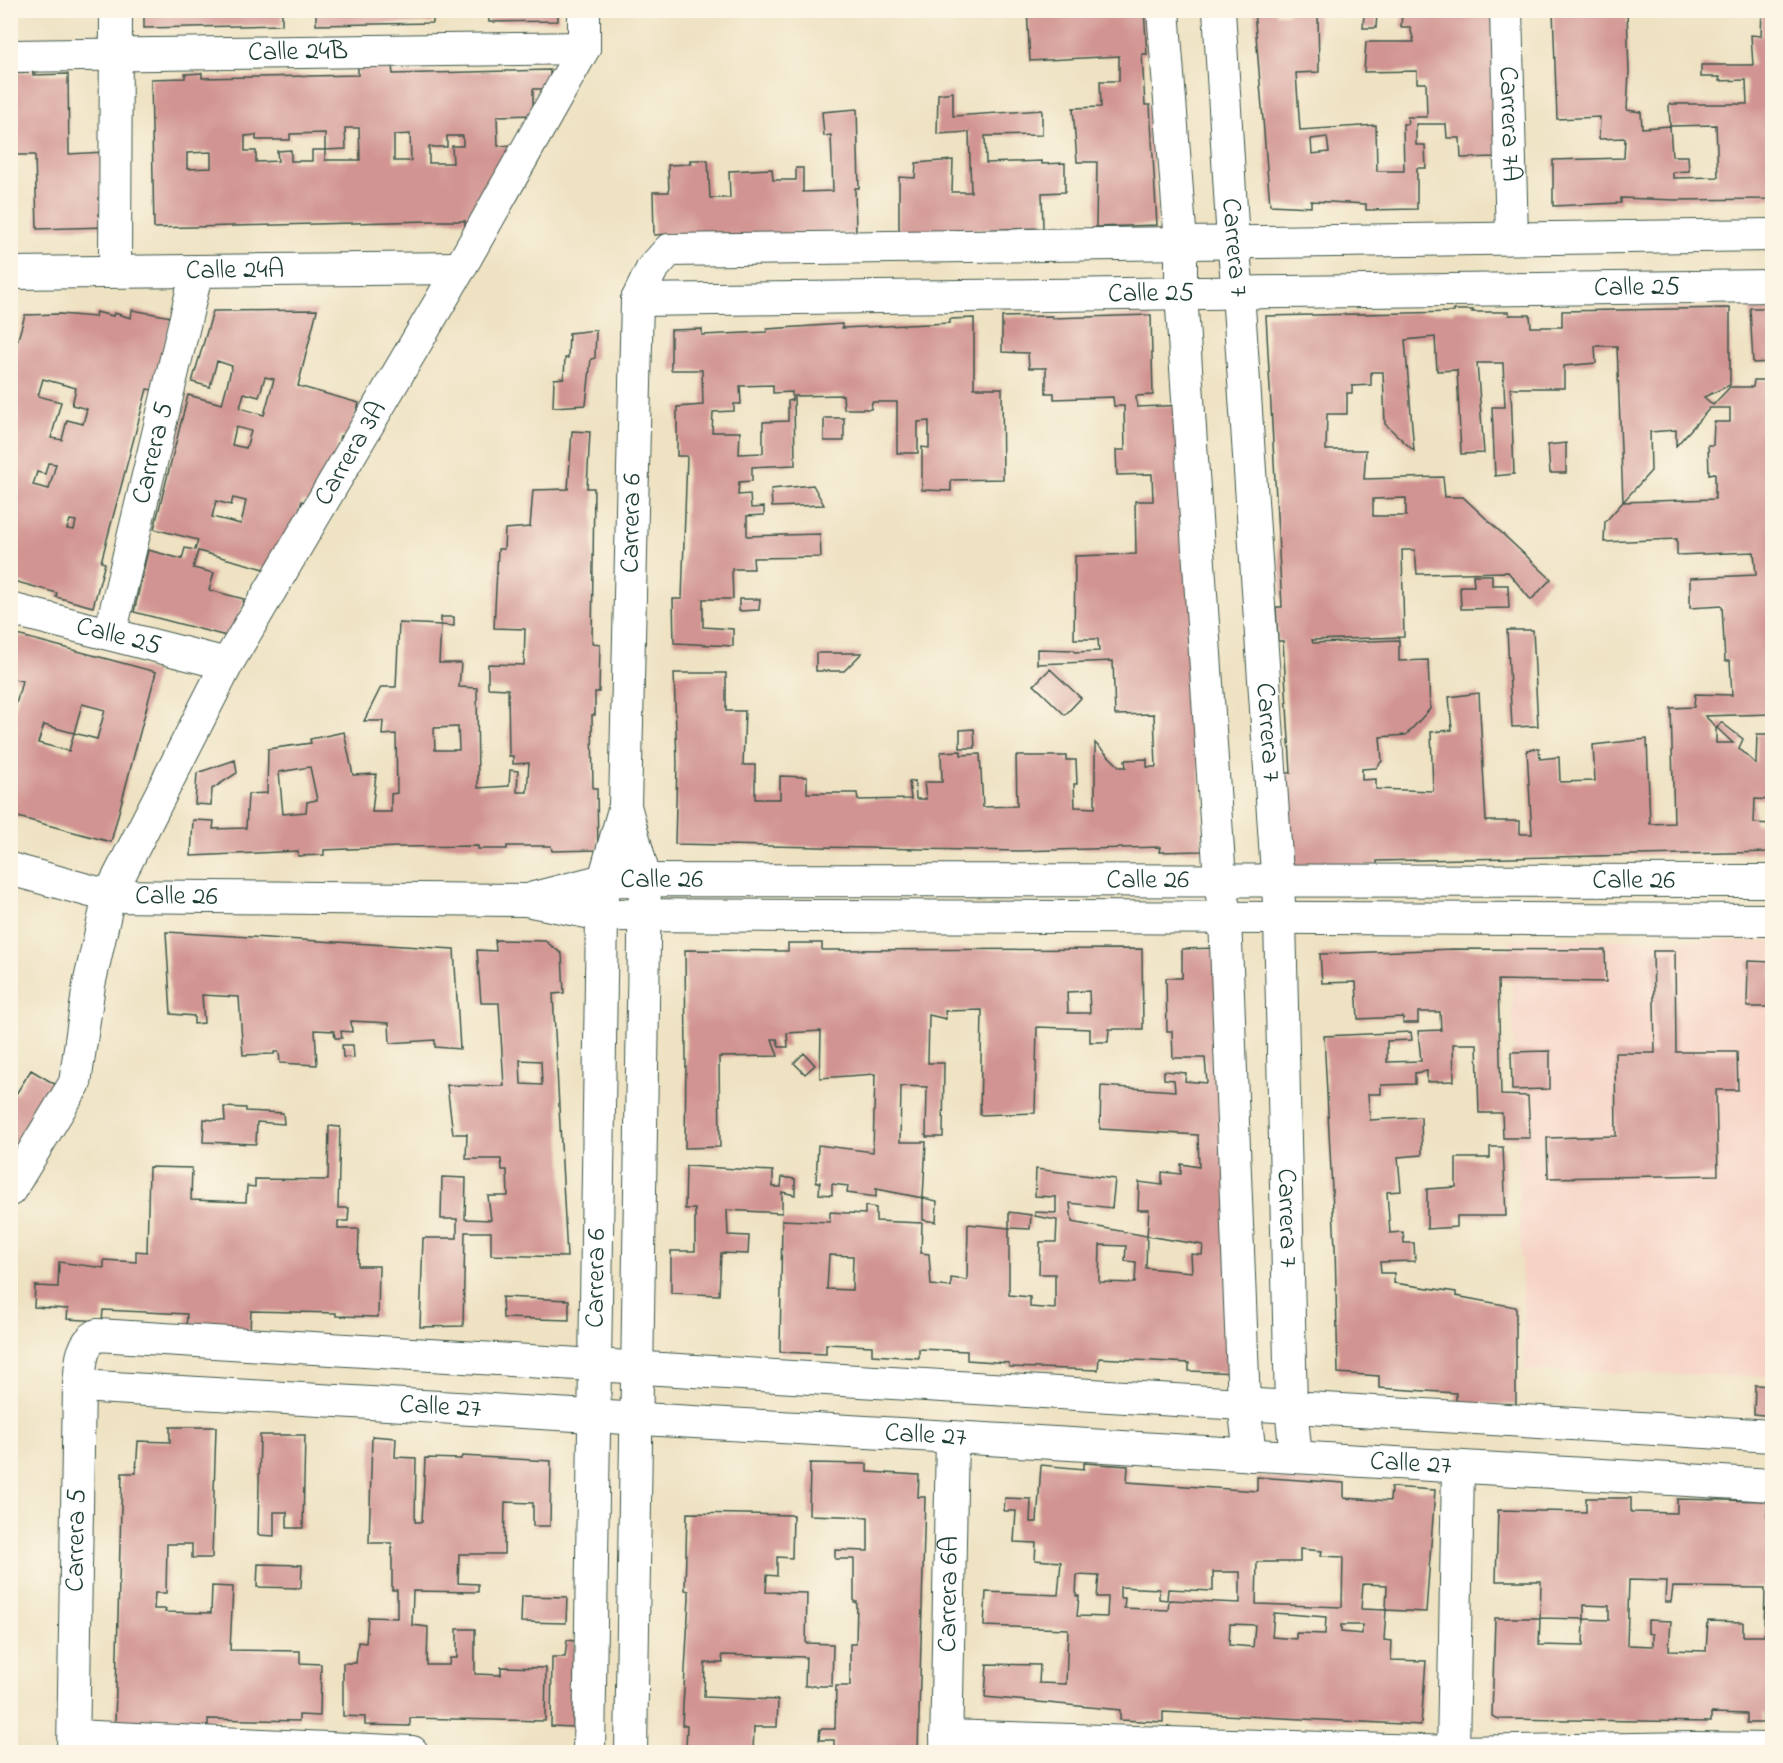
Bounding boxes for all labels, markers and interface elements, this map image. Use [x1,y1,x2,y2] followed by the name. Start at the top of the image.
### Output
[248,32,348,72] street label: Calle 24B
[1488,66,1530,182] street label: Carrera 7A
[1211,197,1258,299] street label: Carrera 7
[185,250,284,291] street label: Calle 24A
[1594,268,1680,308] street label: Calle 25
[1108,274,1194,314] street label: Calle 25
[305,394,397,513] street label: Carrera 3A
[122,398,184,508] street label: Carrera 5
[611,473,652,574] street label: Carrera 6
[72,607,165,666] street label: Calle 25
[1245,682,1290,783] street label: Carrera 7
[620,861,703,900] street label: Calle 26
[1106,861,1189,900] street label: Calle 26
[1592,861,1675,900] street label: Calle 26
[135,877,218,917] street label: Calle 26
[1266,1168,1307,1268] street label: Carrera 7
[576,1228,617,1328] street label: Carrera 6
[398,1385,482,1429] street label: Calle 27
[884,1414,968,1457] street label: Calle 27
[1369,1442,1453,1486] street label: Calle 27
[56,1488,97,1592] street label: Carrera 5
[928,1535,970,1653] street label: Carrera 6A

